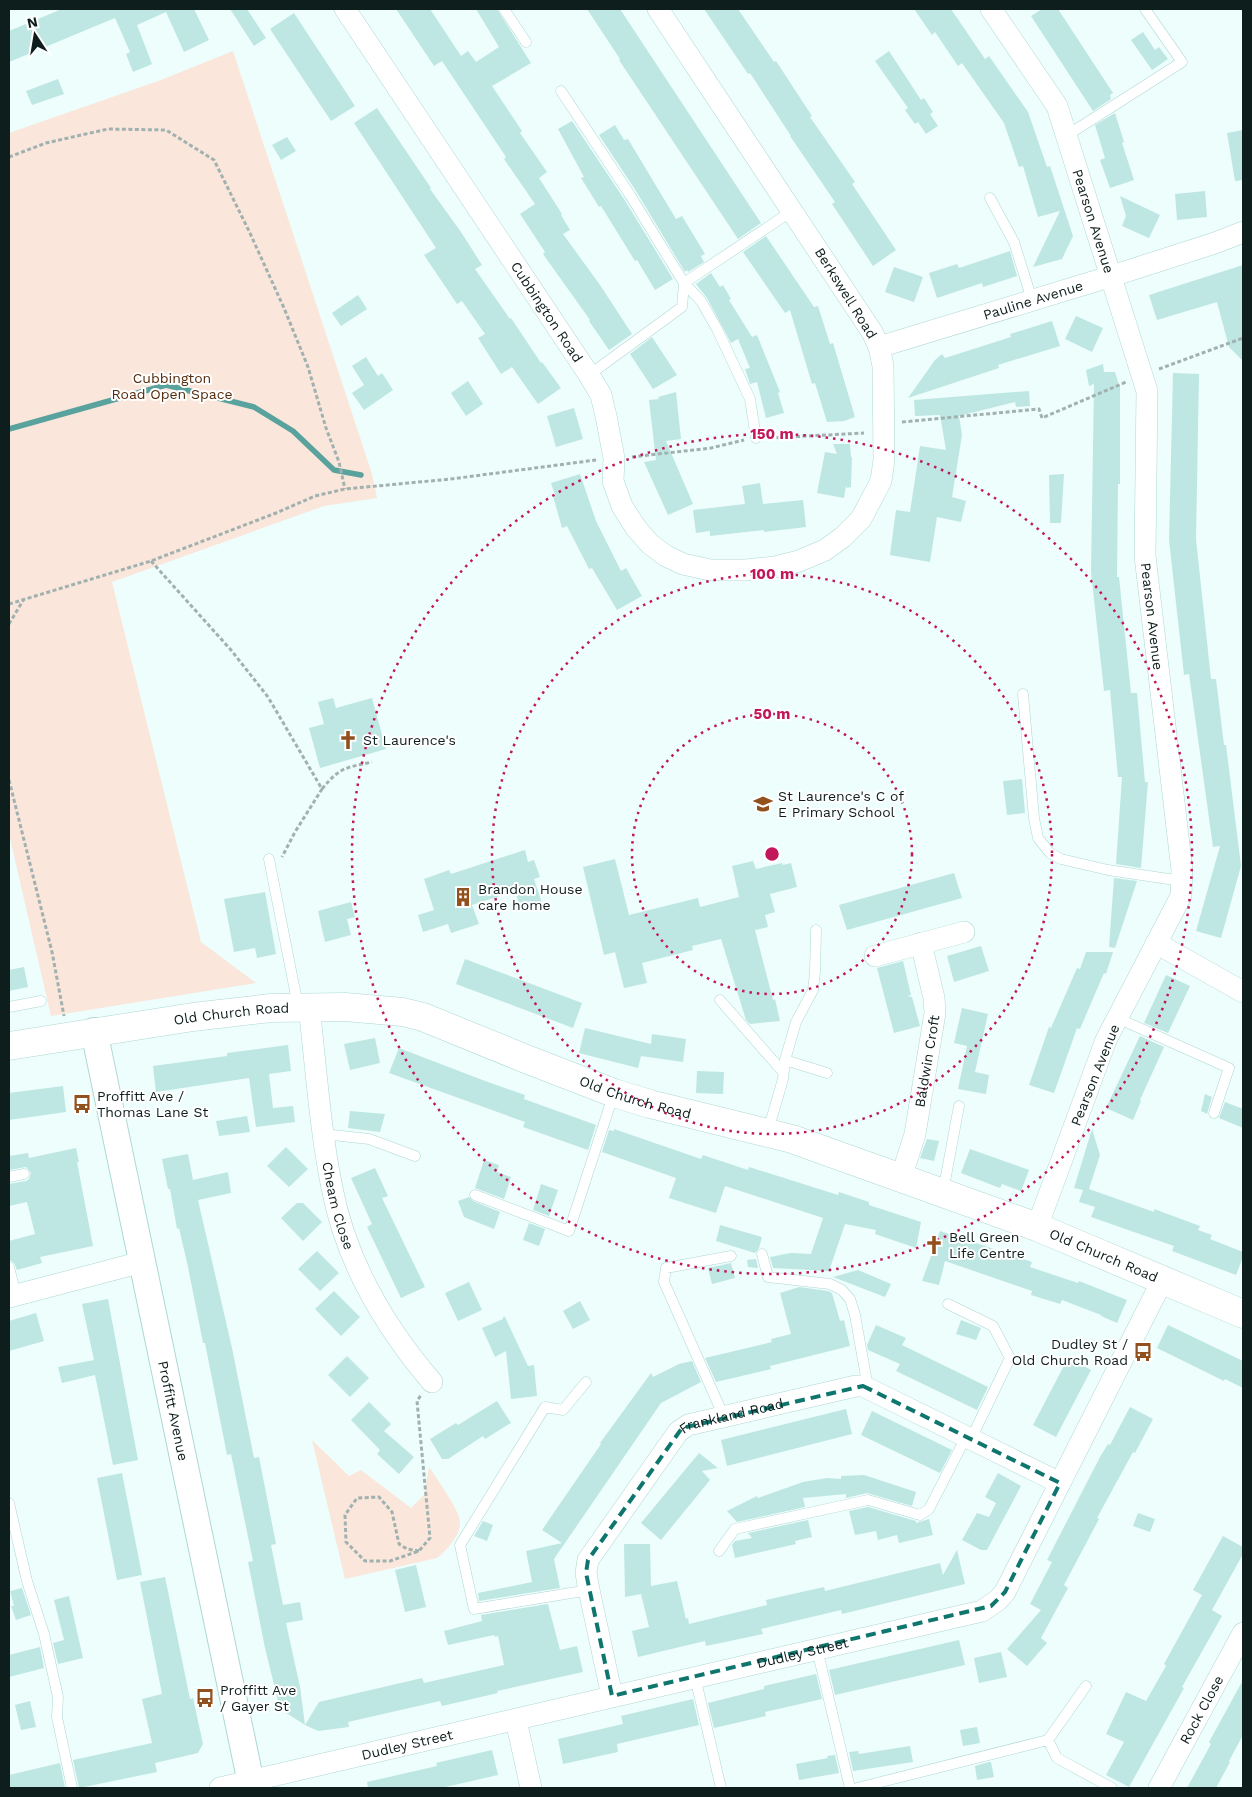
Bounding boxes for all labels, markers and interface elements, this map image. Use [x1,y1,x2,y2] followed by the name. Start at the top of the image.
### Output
[10,10,60,60] north arrow
[26,13,39,31] text: N
[1069,167,1117,275] street label: Pearson Avenue
[812,245,880,341] street label: Berkswell Road
[508,259,586,365] street label: Cubbington Road
[981,277,1085,323] street label: Pauline Avenue
[111,370,233,402] park label: Cubbington Road Open Space
[750,425,794,443] text: 150 m
[1138,562,1166,671] street label: Pearson Avenue
[750,565,794,583] text: 100 m
[754,705,790,723] text: 50 m
[337,729,359,751] church icon: St Laurence's
[363,732,456,748] place label: St Laurence's
[778,788,904,820] place label: St Laurence's C of E Primary School
[752,793,774,815] school or university icon: St Laurence's C of E Primary School
[763,845,781,863] centre of rings
[478,881,583,913] place label: Brandon House care home
[452,886,474,908] building icon: Brandon House care home
[173,1000,289,1028] street label: Old Church Road
[912,1014,943,1108] street label: Baldwin Croft
[1067,1022,1123,1128] street label: Pearson Avenue
[577,1072,693,1122] street label: Old Church Road
[97,1088,208,1120] place label: Proffitt Ave / Thomas Lane St
[71,1093,93,1115] bus stop icon: Proffitt Ave / Thomas Lane St
[319,1161,357,1252] street label: Cheam Close
[1047,1225,1161,1285] street label: Old Church Road
[949,1229,1025,1261] place label: Bell Green Life Centre
[923,1234,945,1256] church icon: Bell Green Life Centre
[1012,1336,1128,1368] place label: Dudley St / Old Church Road
[1132,1341,1154,1363] bus stop icon: Dudley St / Old Church Road
[155,1359,191,1462] street label: Proffitt Avenue
[676,1395,785,1437] street label: Frankland Road
[755,1634,850,1671] street label: Dudley Street
[1176,1673,1226,1747] street label: Rock Close
[220,1682,296,1714] place label: Proffitt Ave / Gayer St
[194,1687,216,1709] bus stop icon: Proffitt Ave / Gayer St
[360,1726,454,1763] street label: Dudley Street

